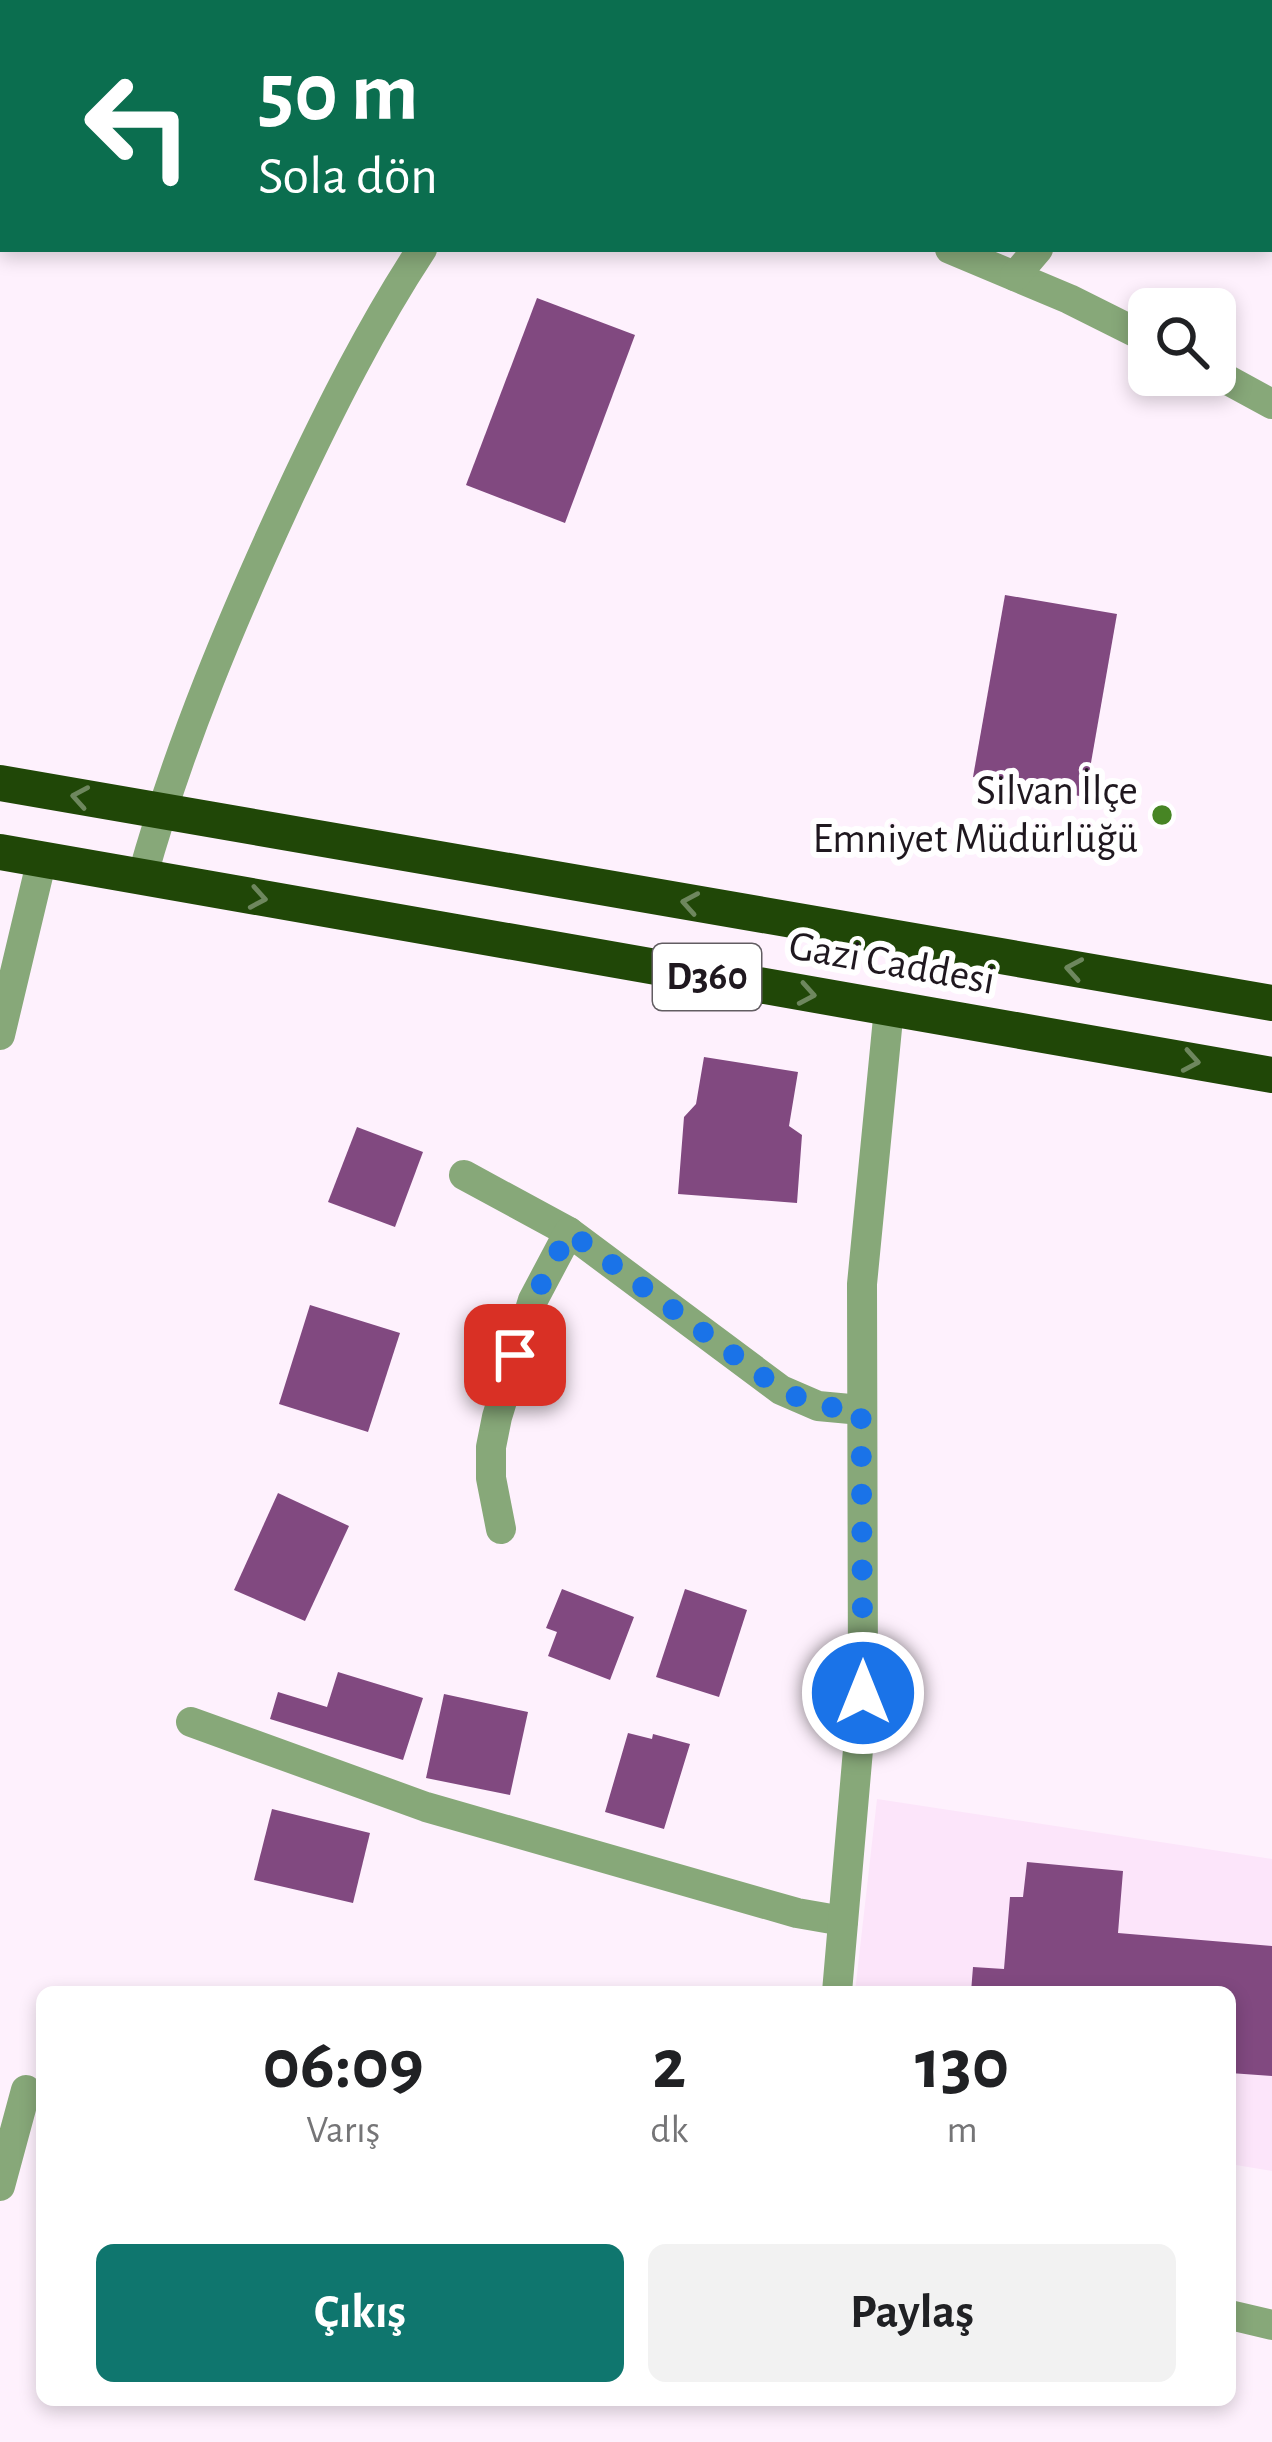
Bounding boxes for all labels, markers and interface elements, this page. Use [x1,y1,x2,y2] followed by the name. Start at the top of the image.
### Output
[60,48,216,204] icon: left
[258,52,419,136] text: 50 m
[258,150,438,204] text: Sola dön
[1128,288,1236,396] map controls
[1128,288,1236,396] button: search
[812,768,1138,860] place label: Silvan İlçe Emniyet Müdürlüğü
[71,785,91,811] one-way arrow
[1149,802,1175,828] marker: Silvan İlçe Emniyet Müdürlüğü
[247,884,267,909] one-way arrow
[680,891,700,916] one-way arrow
[786,924,998,1002] street label: Gazi Caddesi
[653,944,761,1010] road number: D360
[1064,957,1084,982] one-way arrow
[797,980,817,1006] one-way arrow
[1181,1048,1201,1073] one-way arrow
[464,1304,566,1406] pin
[482,1322,548,1388] icon: arrive
[800,1630,926,1756] position arrow
[263,2029,424,2101] text: 06:09
[652,2029,686,2101] text: 2
[915,2029,1009,2101] text: 130
[306,2111,380,2150] text: Varış
[650,2111,688,2150] text: dk
[947,2111,978,2150] text: m
[96,2244,624,2382] button: Çıkış
[648,2244,1176,2382] button: Paylaş

